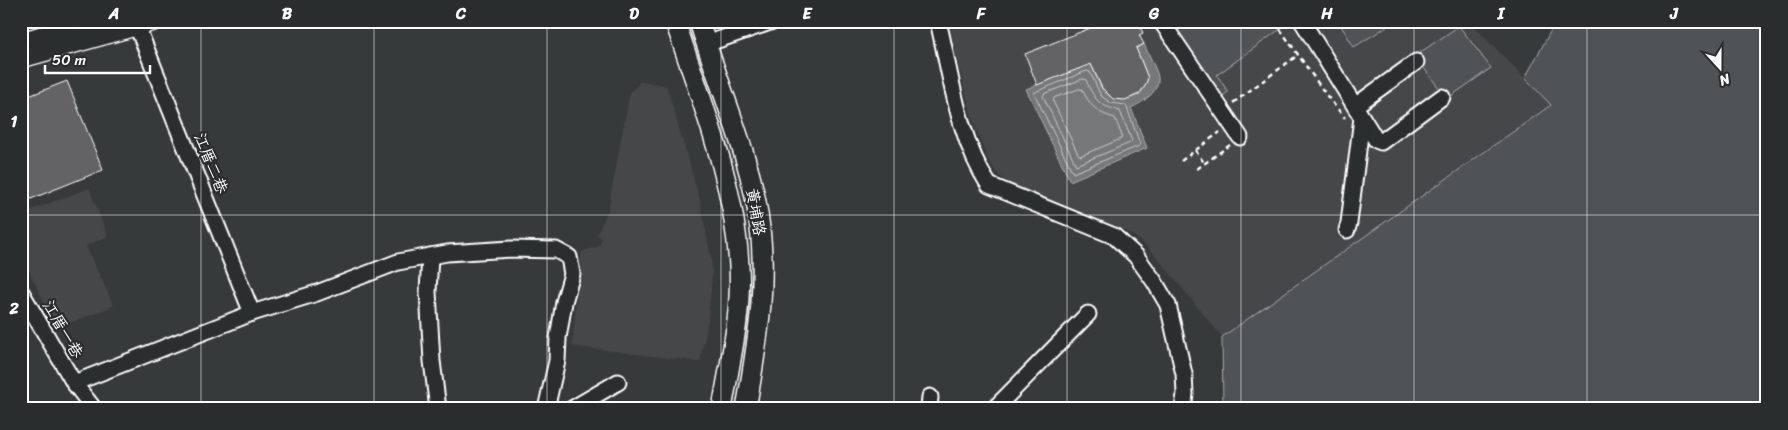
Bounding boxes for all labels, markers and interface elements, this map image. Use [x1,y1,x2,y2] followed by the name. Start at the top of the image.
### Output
[108,0,119,28] text: A
[282,0,293,28] text: B
[455,0,467,28] text: C
[629,0,639,28] text: D
[803,0,813,28] text: E
[976,0,987,28] text: F
[1148,0,1160,28] text: G
[1320,0,1333,28] text: H
[1497,0,1506,28] text: I
[1669,0,1679,28] text: J
[45,42,150,74] scale bar
[1696,42,1746,92] north arrow
[52,47,87,73] text: 50 m
[1715,66,1734,93] text: N
[11,107,18,136] text: 1
[186,128,236,198] street label: 江厝二巷
[738,186,774,238] street label: 黄埔路
[8,294,19,323] text: 2
[34,294,92,364] street label: 江厝一巷

